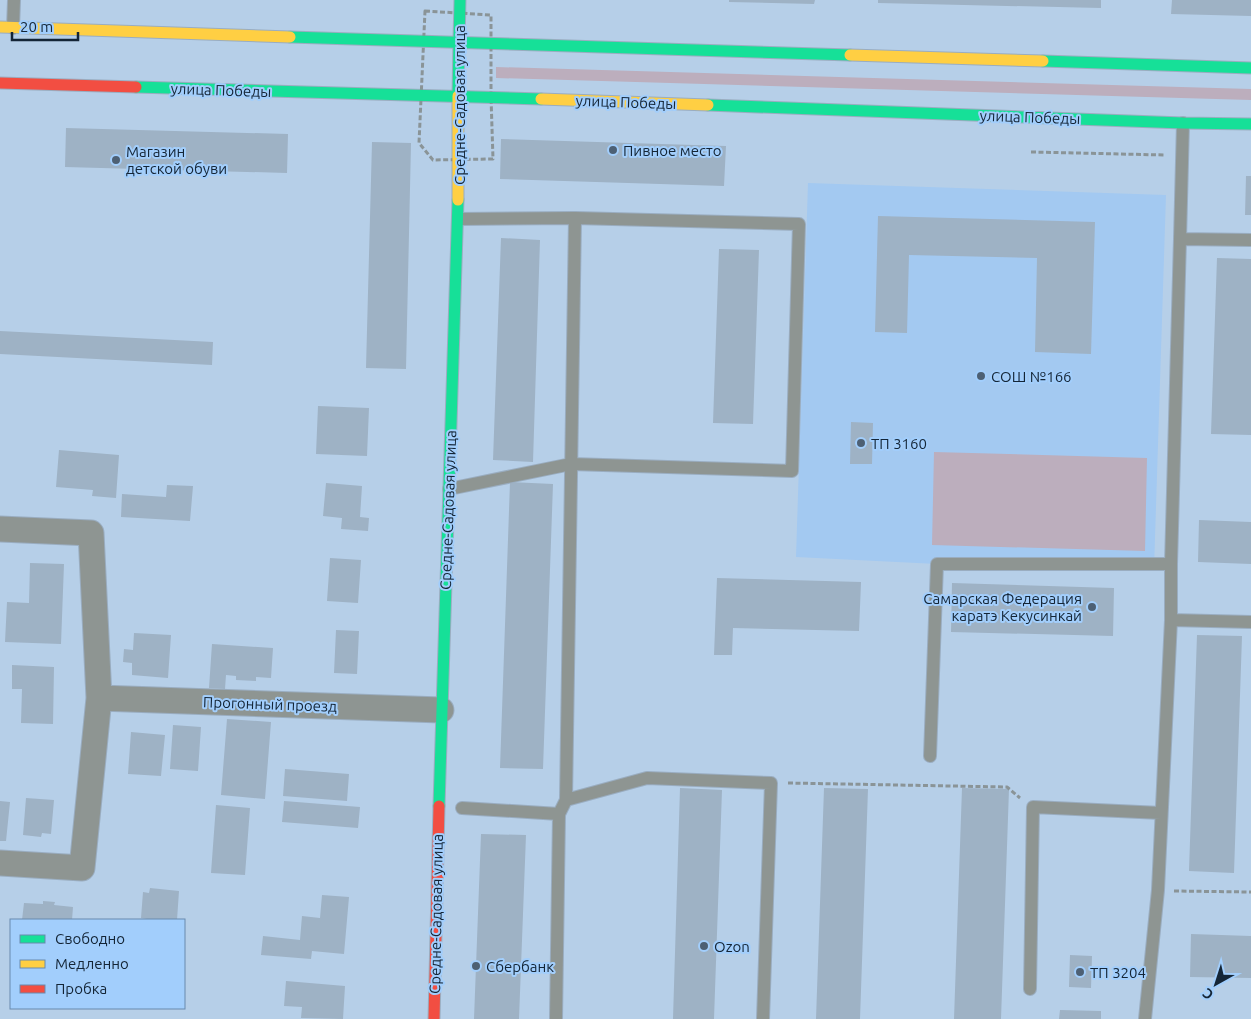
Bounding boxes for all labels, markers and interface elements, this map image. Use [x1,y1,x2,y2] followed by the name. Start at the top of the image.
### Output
[12,10,79,42] scale bar
[20,18,53,35] text: 20 m
[451,25,468,185] street label: Средне-Садовая улица
[170,80,272,100] street label: улица Победы
[575,92,677,112] street label: улица Победы
[979,107,1081,127] street label: улица Победы
[623,142,722,159] place label: Пивное место
[126,143,227,177] place label: Магазин детской обуви
[607,144,619,156] marker: Пивное место
[110,154,122,166] marker: Магазин детской обуви
[991,368,1072,385] place label: СОШ №166
[975,370,987,382] marker: СОШ №166
[437,430,459,590] street label: Средне-Садовая улица
[871,435,927,452] place label: ТП 3160
[855,437,867,449] marker: ТП 3160
[923,590,1082,624] place label: Самарская Федерация каратэ Кекусинкай
[1086,601,1098,613] marker: Самарская Федерация каратэ Кекусинкай
[203,693,338,715] street label: Прогонный проезд
[426,834,446,994] street label: Средне-Садовая улица
[10,919,185,1009] legend
[55,930,125,947] text: Свободно
[714,938,750,955] place label: Ozon
[698,940,710,952] marker: Ozon
[55,955,129,972] text: Медленно
[486,958,554,975] place label: Сбербанк
[1191,959,1241,1009] north arrow
[470,960,482,972] marker: Сбербанк
[1090,964,1146,981] place label: ТП 3204
[1074,966,1086,978] marker: ТП 3204
[55,980,107,997] text: Пробка
[1199,985,1216,1003] text: С

